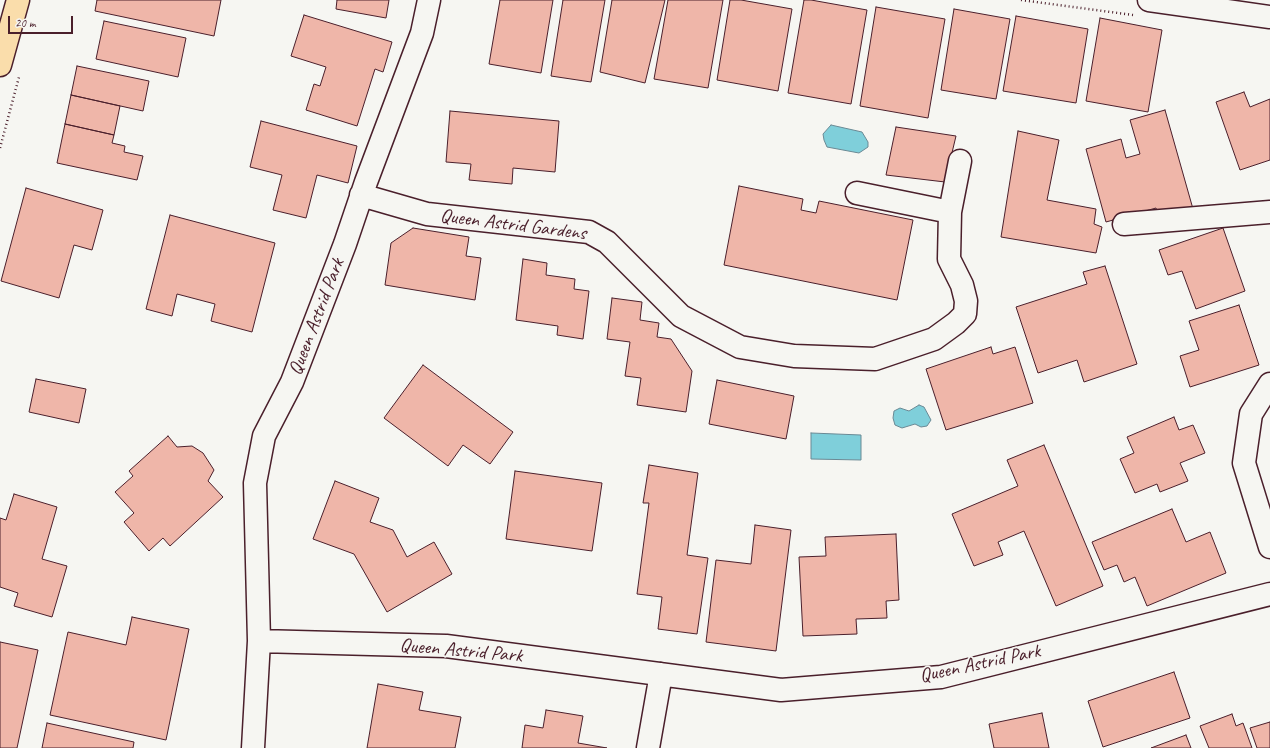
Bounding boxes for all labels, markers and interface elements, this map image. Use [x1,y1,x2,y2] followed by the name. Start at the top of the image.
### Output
[10,8,75,34] scale bar
[15,15,35,31] text: 20 m
[439,204,587,246] street label: Queen Astrid Gardens
[284,255,350,379] street label: Queen Astrid Park
[399,634,523,668] street label: Queen Astrid Park
[917,639,1043,689] street label: Queen Astrid Park

